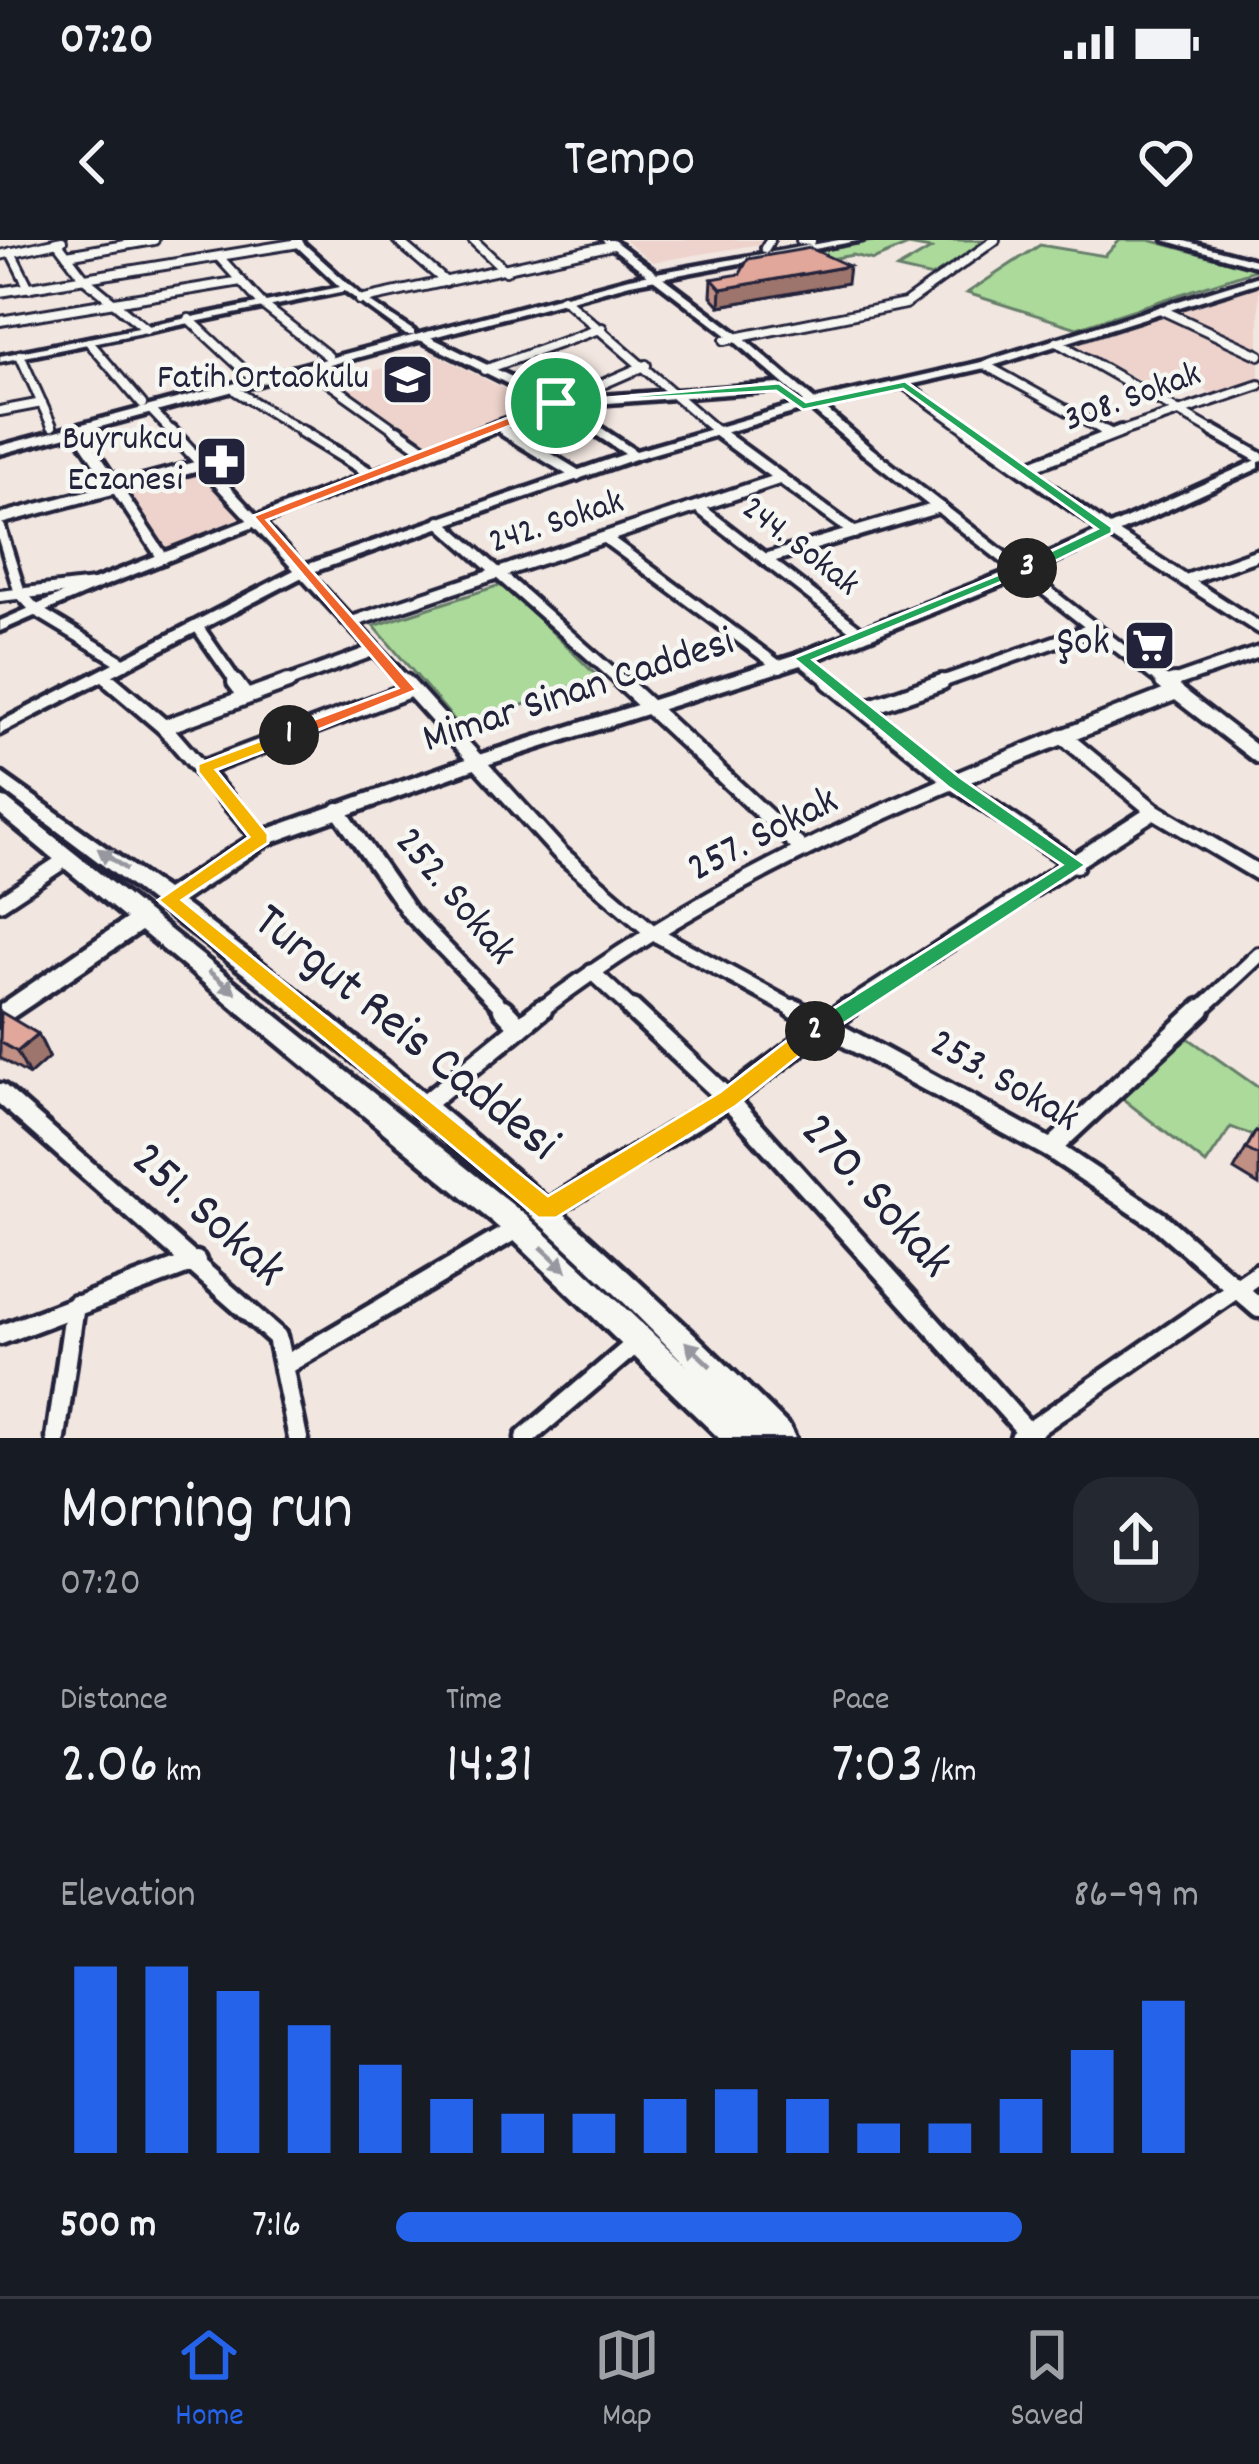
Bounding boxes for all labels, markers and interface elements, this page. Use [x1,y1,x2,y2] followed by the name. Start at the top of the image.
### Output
[60,10,153,74] text: 07:20
[564,124,695,201] text: Tempo
[60,129,126,195] icon: back
[1133,129,1199,195] icon: heart
[1057,350,1209,448] street label: 308. Sokak
[380,352,436,408] school or university icon: Fatih Ortaokulu
[505,352,607,454] pin
[157,354,369,406] place label: Fatih Ortaokulu
[523,370,589,436] icon: arrive
[62,415,183,508] place label: Buyrukcu Eczanesi
[194,434,250,490] pharmacy icon: Buyrukcu Eczanesi
[483,478,631,570] street label: 242. Sokak
[729,485,869,611] street label: 244. Sokak
[997,538,1057,598] pin: 3
[1020,544,1034,591] text: 3
[416,614,742,772] street label: Mimar Sinan Caddesi
[1057,615,1110,675] place label: Şok
[1121,617,1177,673] supermarket icon: Şok
[259,705,319,765] pin: 1
[285,711,293,758] text: 1
[678,774,850,900] street label: 257. Sokak
[377,816,529,980] street label: 252. Sokak
[96,848,128,871] one-way arrow
[235,889,573,1181] street label: Turgut Reis Caddesi
[207,969,238,994] one-way arrow
[785,1001,845,1061] pin: 2
[808,1007,822,1054] text: 2
[917,1016,1089,1150] street label: 253. Sokak
[780,1099,968,1297] street label: 270. Sokak
[112,1127,300,1307] street label: 251. Sokak
[539,1245,568,1273] one-way arrow
[684,1340,712,1368] one-way arrow
[60,1466,353,1560] text: Morning run
[1073,1477,1199,1603] button: share
[60,1558,141,1613] text: 07:20
[60,1678,168,1725] text: Distance
[446,1678,502,1725] text: Time
[831,1678,890,1725] text: Pace
[60,1725,158,1811] text: 2.06
[446,1725,533,1811] text: 14:31
[831,1725,924,1811] text: 7:03
[158,1750,202,1797] text: km
[924,1750,977,1797] text: /km
[60,1870,196,1925] text: Elevation
[1073,1870,1199,1925] text: 86–99 m
[60,2200,156,2255] text: 500 m
[252,2200,301,2255] text: 7:16
[175,2322,244,2441] tab: Home
[594,2322,660,2441] tab: Map
[1010,2322,1084,2441] tab: Saved

